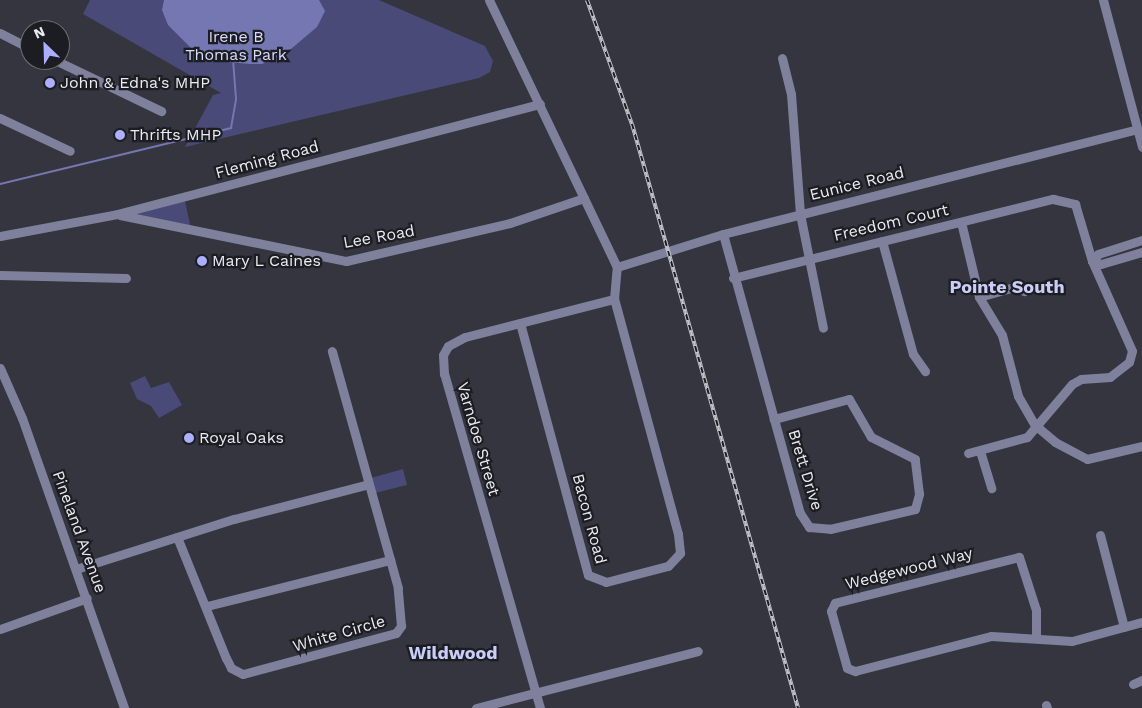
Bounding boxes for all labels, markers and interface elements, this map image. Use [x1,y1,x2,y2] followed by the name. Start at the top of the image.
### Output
[20,20,70,70] north arrow
[31,23,47,42] text: N
[185,27,287,65] park label: Irene B Thomas Park
[60,73,210,93] place label: John & Edna's MHP
[44,77,56,89] marker: John & Edna's MHP
[130,125,221,145] place label: Thrifts MHP
[114,129,126,141] marker: Thrifts MHP
[213,137,321,183] street label: Fleming Road
[808,163,906,205] street label: Eunice Road
[832,200,950,246] street label: Freedom Court
[342,221,416,253] street label: Lee Road
[212,251,322,271] place label: Mary L Caines
[196,255,208,267] marker: Mary L Caines
[949,276,1065,298] district label: Pointe South
[453,380,503,498] street label: Varndoe Street
[784,427,826,513] street label: Brett Drive
[199,428,285,448] place label: Royal Oaks
[183,432,195,444] marker: Royal Oaks
[48,468,110,596] street label: Pineland Avenue
[568,472,610,566] street label: Bacon Road
[843,544,975,594] street label: Wedgewood Way
[290,612,388,656] street label: White Circle
[408,642,498,664] district label: Wildwood

